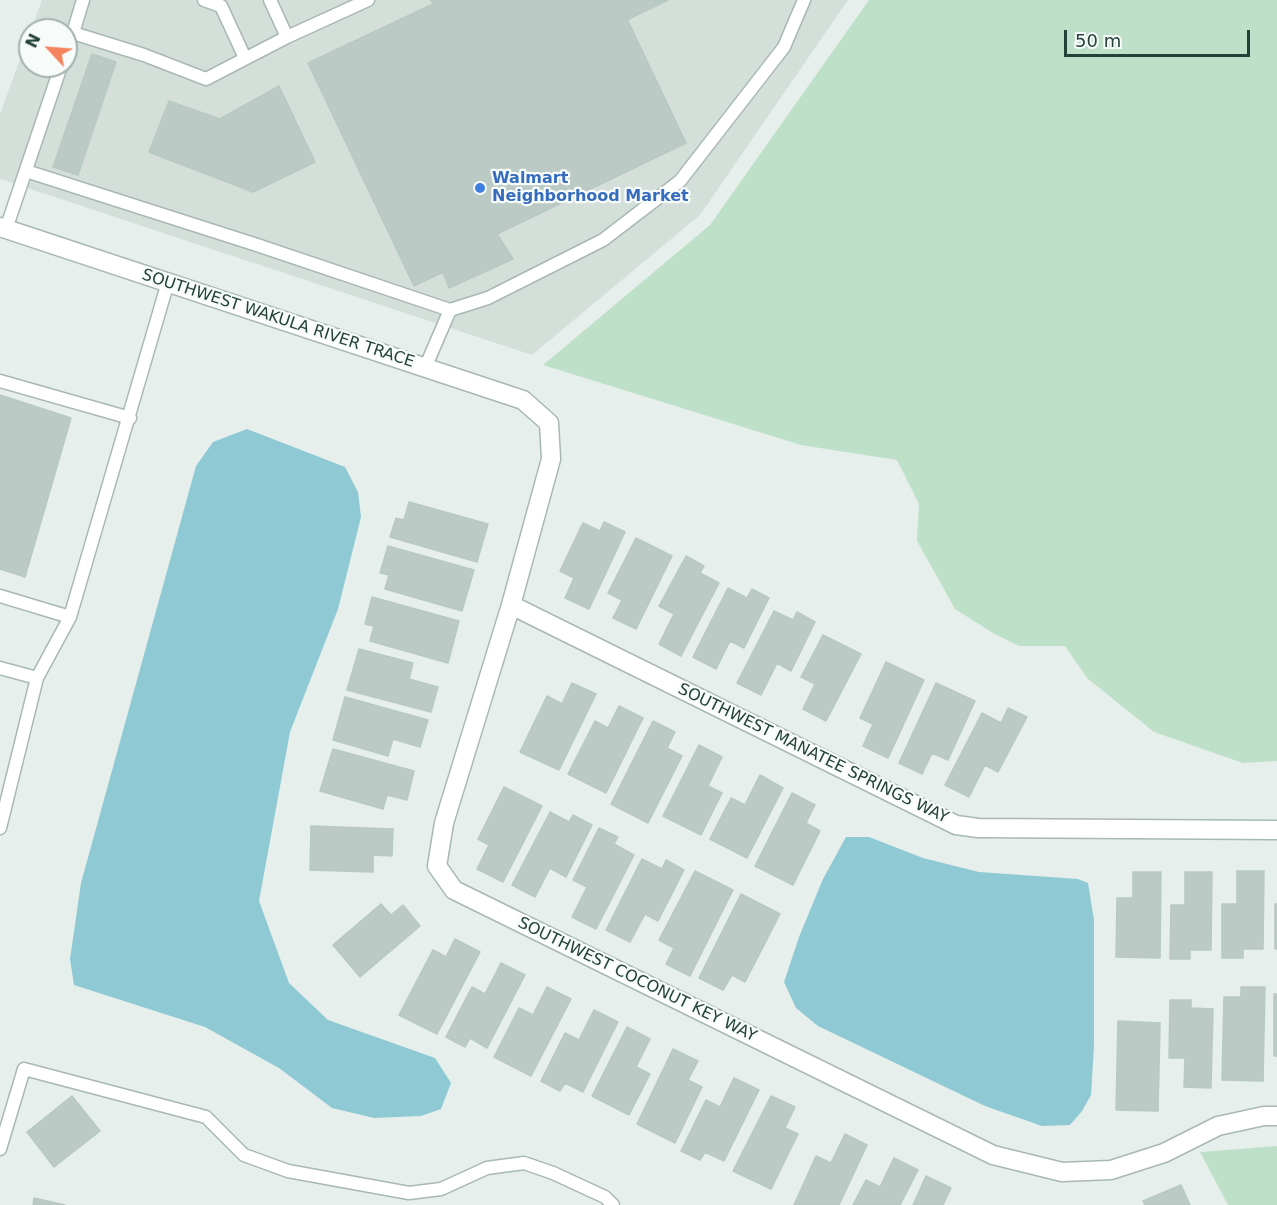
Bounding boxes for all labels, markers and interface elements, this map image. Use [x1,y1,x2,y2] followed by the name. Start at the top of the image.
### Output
[18,18,78,78] north arrow
[1067,18,1253,56] scale bar
[1075,30,1121,51] text: 50 m
[22,31,45,51] text: N
[492,169,689,207] place label: Walmart Neighborhood Market
[473,181,487,195] marker: Walmart Neighborhood Market
[139,266,417,372] street label: SOUTHWEST WAKULA RIVER TRACE
[675,680,951,828] street label: SOUTHWEST MANATEE SPRINGS WAY
[515,914,759,1046] street label: SOUTHWEST COCONUT KEY WAY

